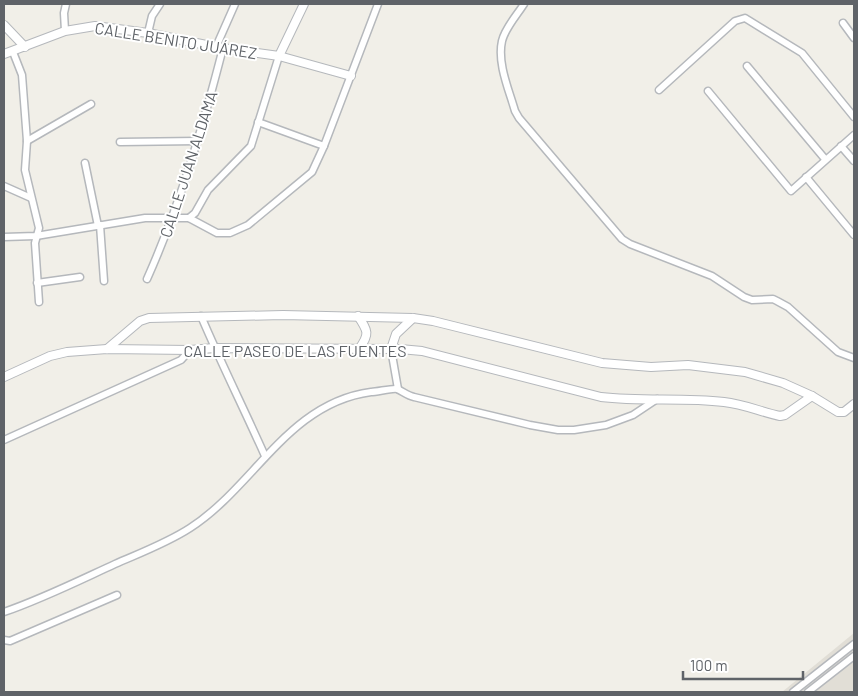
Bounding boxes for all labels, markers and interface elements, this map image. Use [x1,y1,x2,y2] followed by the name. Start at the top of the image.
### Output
[93,18,259,62] street label: CALLE BENITO JUÁREZ
[155,88,221,240] street label: CALLE JUAN ALDAMA
[183,341,407,360] street label: CALLE PASEO DE LAS FUENTES
[683,648,803,680] scale bar
[690,656,728,674] text: 100 m

